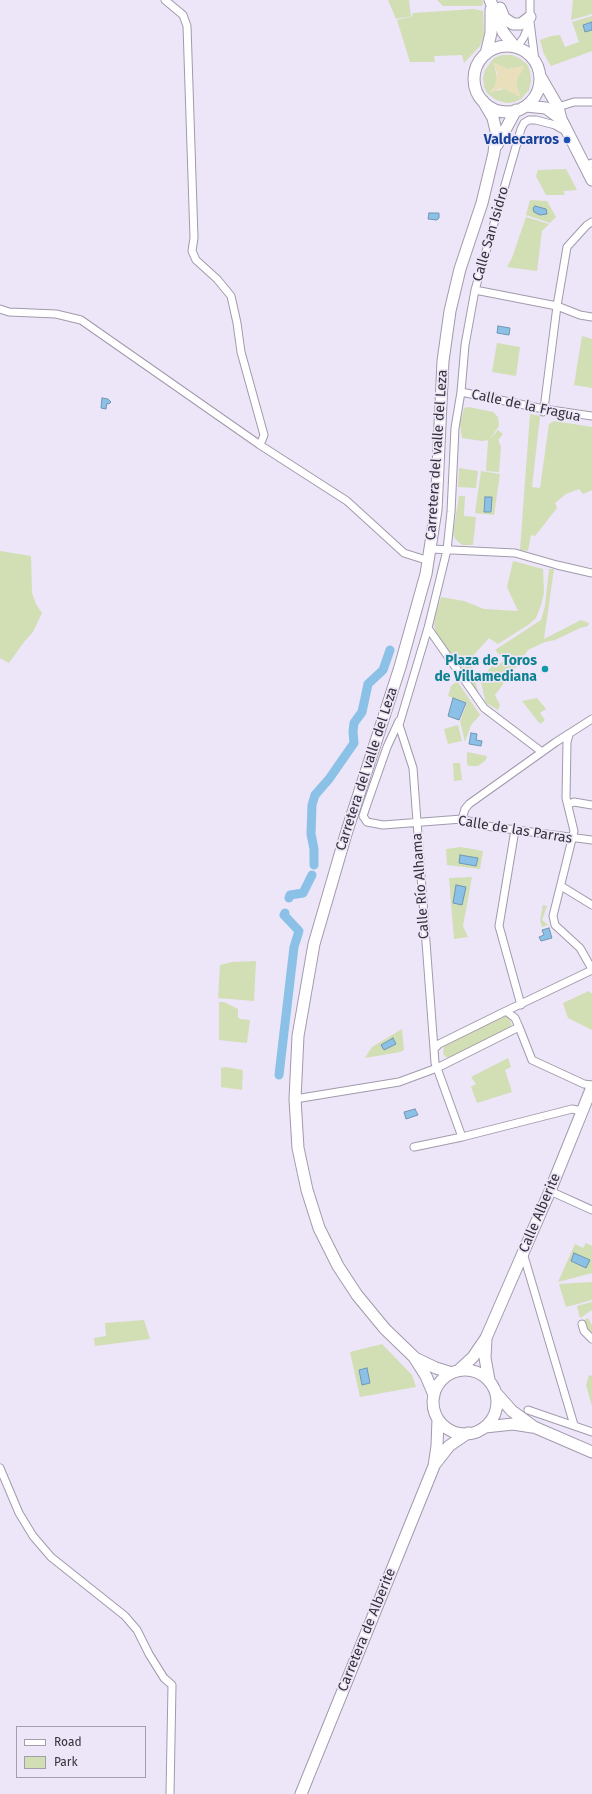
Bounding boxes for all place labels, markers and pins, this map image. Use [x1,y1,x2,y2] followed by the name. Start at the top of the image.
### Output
[484,132,559,148] place label: Valdecarros
[562,135,572,145] marker: Valdecarros
[434,653,537,686] place label: Plaza de Toros de Villamediana
[540,664,550,674] marker: Plaza de Toros de Villamediana

